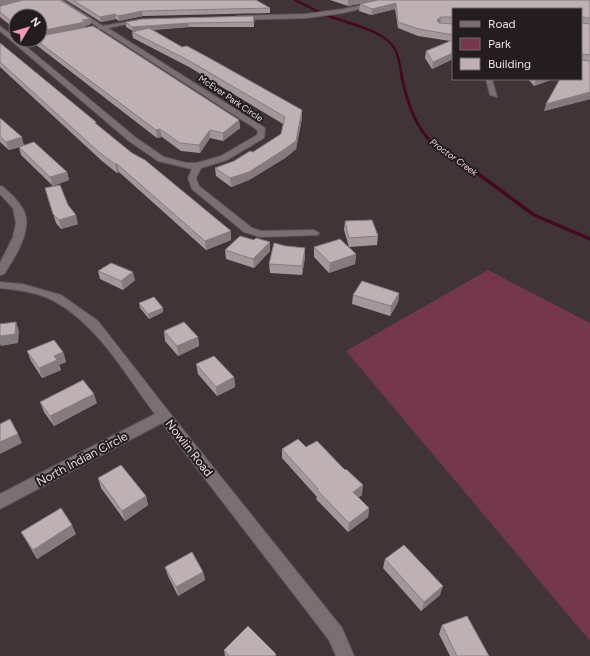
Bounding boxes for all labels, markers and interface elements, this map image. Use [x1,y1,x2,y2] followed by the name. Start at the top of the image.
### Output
[8,8,48,48] north arrow
[452,8,582,80] legend
[28,15,43,30] text: N
[488,17,516,31] text: Road
[488,37,511,51] text: Park
[488,57,531,71] text: Building
[197,72,265,124] street label: McEver Park Circle
[428,136,480,178] water label: Proctor Creek
[162,417,216,479] street label: Nowlin Road
[34,429,130,489] street label: North Indian Circle

